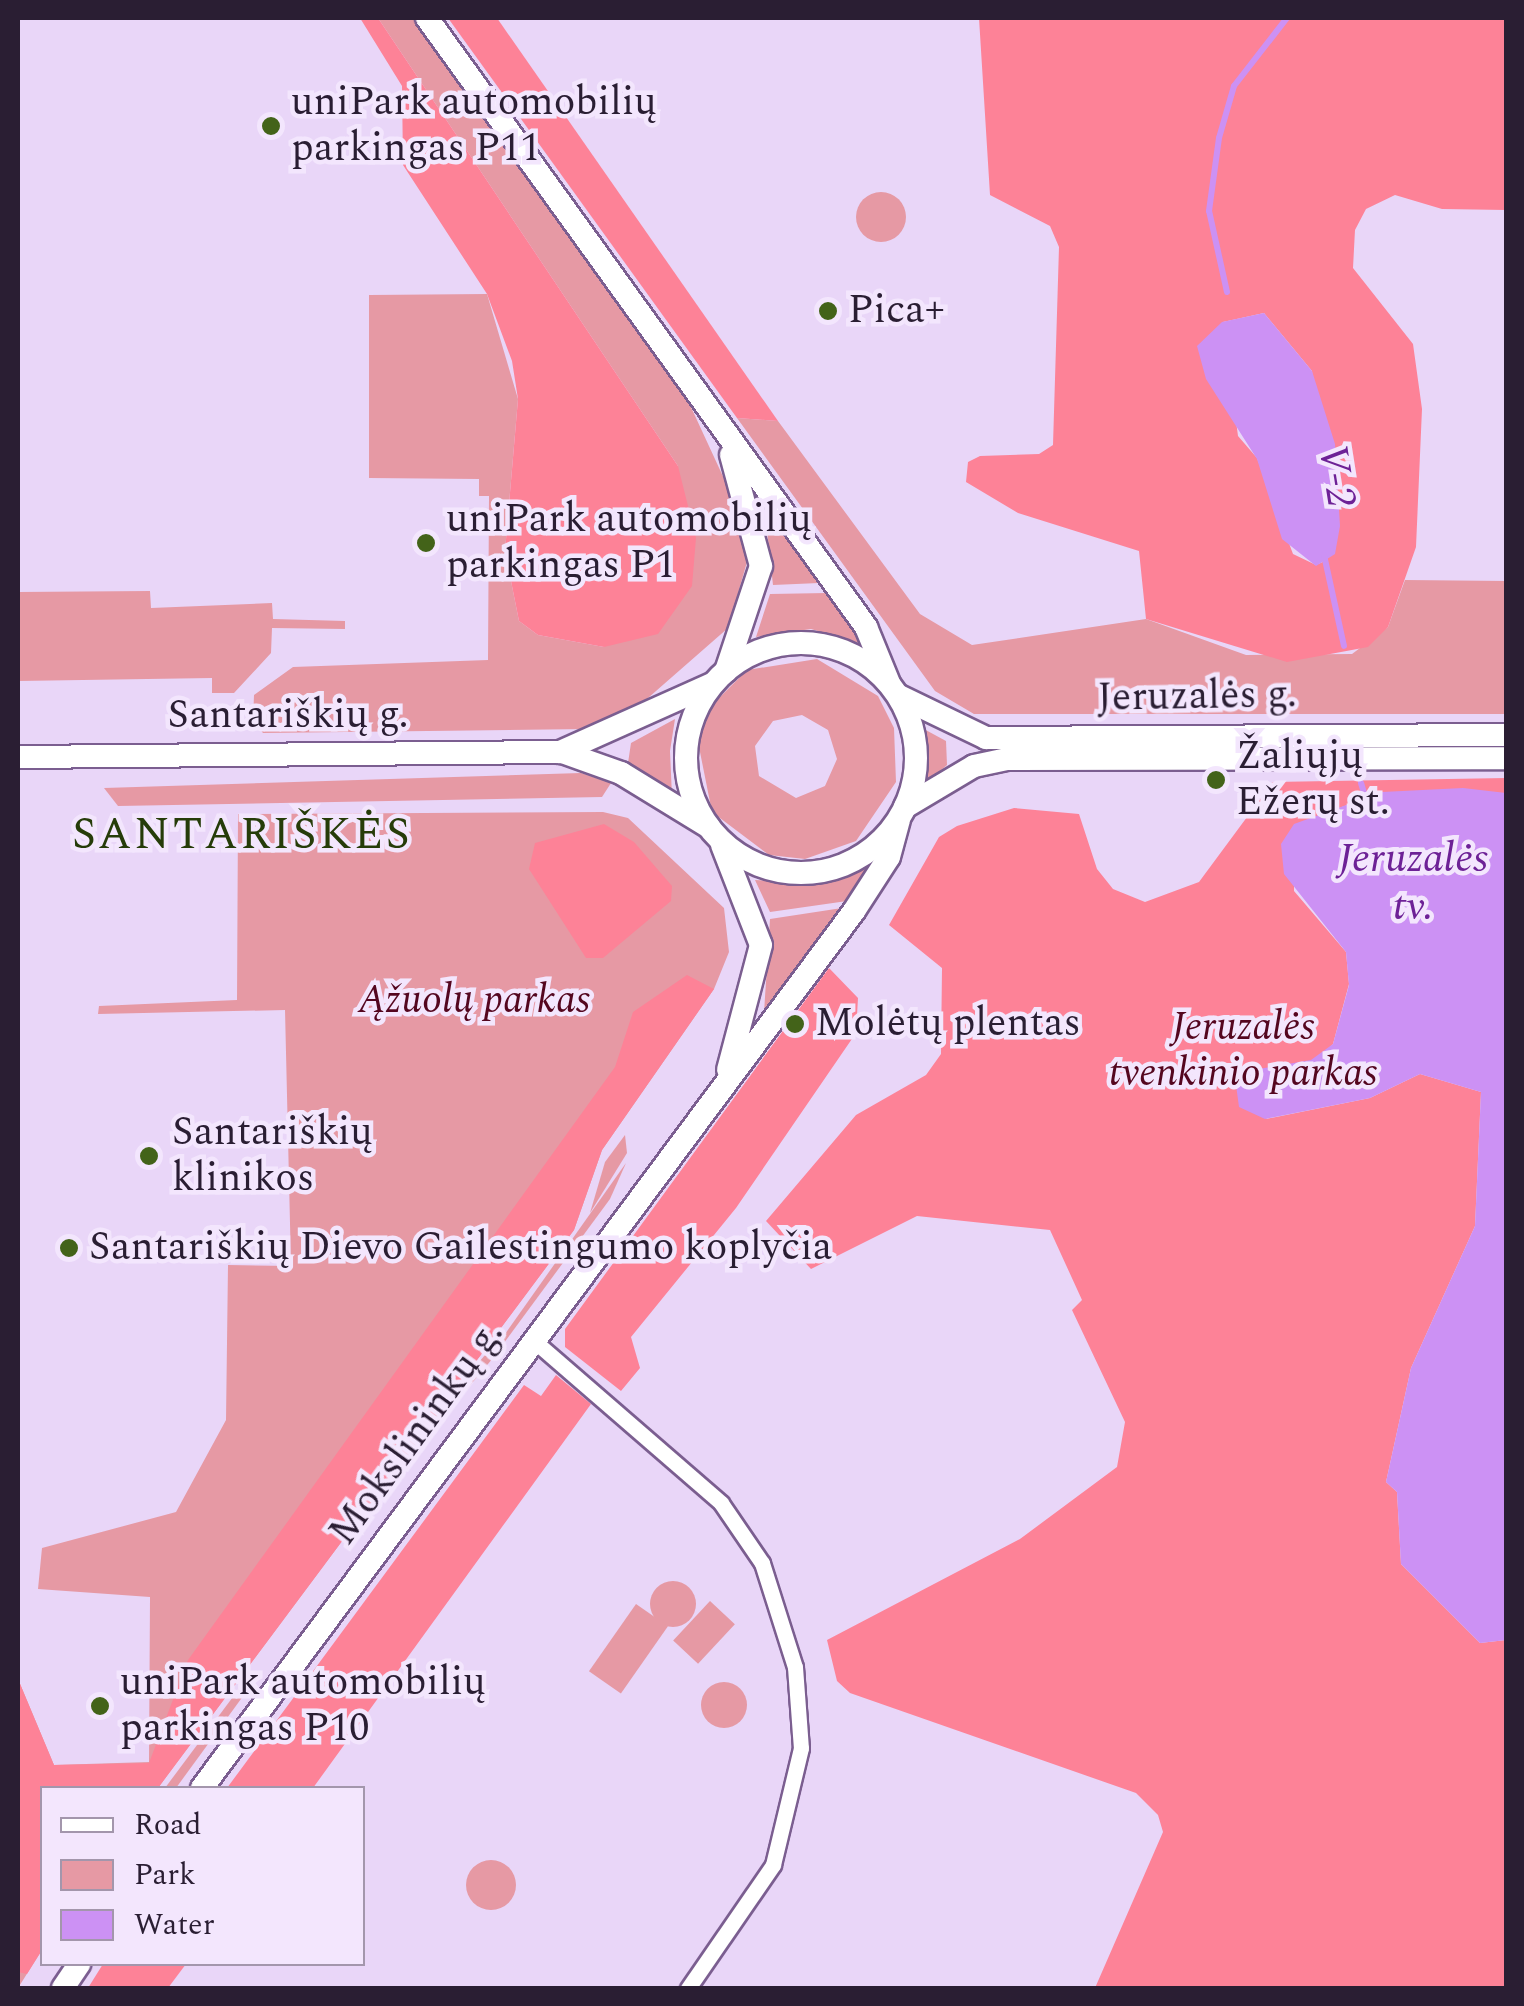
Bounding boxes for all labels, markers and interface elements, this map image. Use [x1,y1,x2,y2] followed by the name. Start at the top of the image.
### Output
[291,79,657,173] place label: uniPark automobilių parkingas P11
[260,115,282,137] marker: uniPark automobilių parkingas P11
[848,287,945,335] place label: Pica+
[817,300,839,322] marker: Pica+
[1306,441,1366,511] water label: V-2
[446,496,812,590] place label: uniPark automobilių parkingas P1
[415,532,437,554] marker: uniPark automobilių parkingas P1
[1097,671,1297,723] street label: Jeruzalės g.
[168,692,408,740] street label: Santariškių g.
[1236,733,1390,827] place label: Žaliųjų Ežerų st.
[1205,769,1227,791] marker: Žaliųjų Ežerų st.
[72,808,412,862] district label: SANTARIŠKĖS
[1338,834,1488,932] water label: Jeruzalės tv.
[358,977,590,1025] park label: Ąžuolų parkas
[815,1000,1081,1048] place label: Molėtų plentas
[1109,1004,1377,1098] park label: Jeruzalės tvenkinio parkas
[784,1013,806,1035] marker: Molėtų plentas
[172,1109,373,1203] place label: Santariškių klinikos
[136,1143,162,1169] marker: Santariškių klinikos
[89,1224,832,1272] place label: Santariškių Dievo Gailestingumo koplyčia
[58,1237,80,1259] marker: Santariškių Dievo Gailestingumo koplyčia
[319,1311,515,1555] street label: Mokslininkų g.
[120,1659,486,1753] place label: uniPark automobilių parkingas P10
[89,1695,111,1717] marker: uniPark automobilių parkingas P10
[40,1786,365,1966] legend
[134,1802,202,1848] text: Road
[134,1852,196,1898] text: Park
[134,1902,215,1948] text: Water

